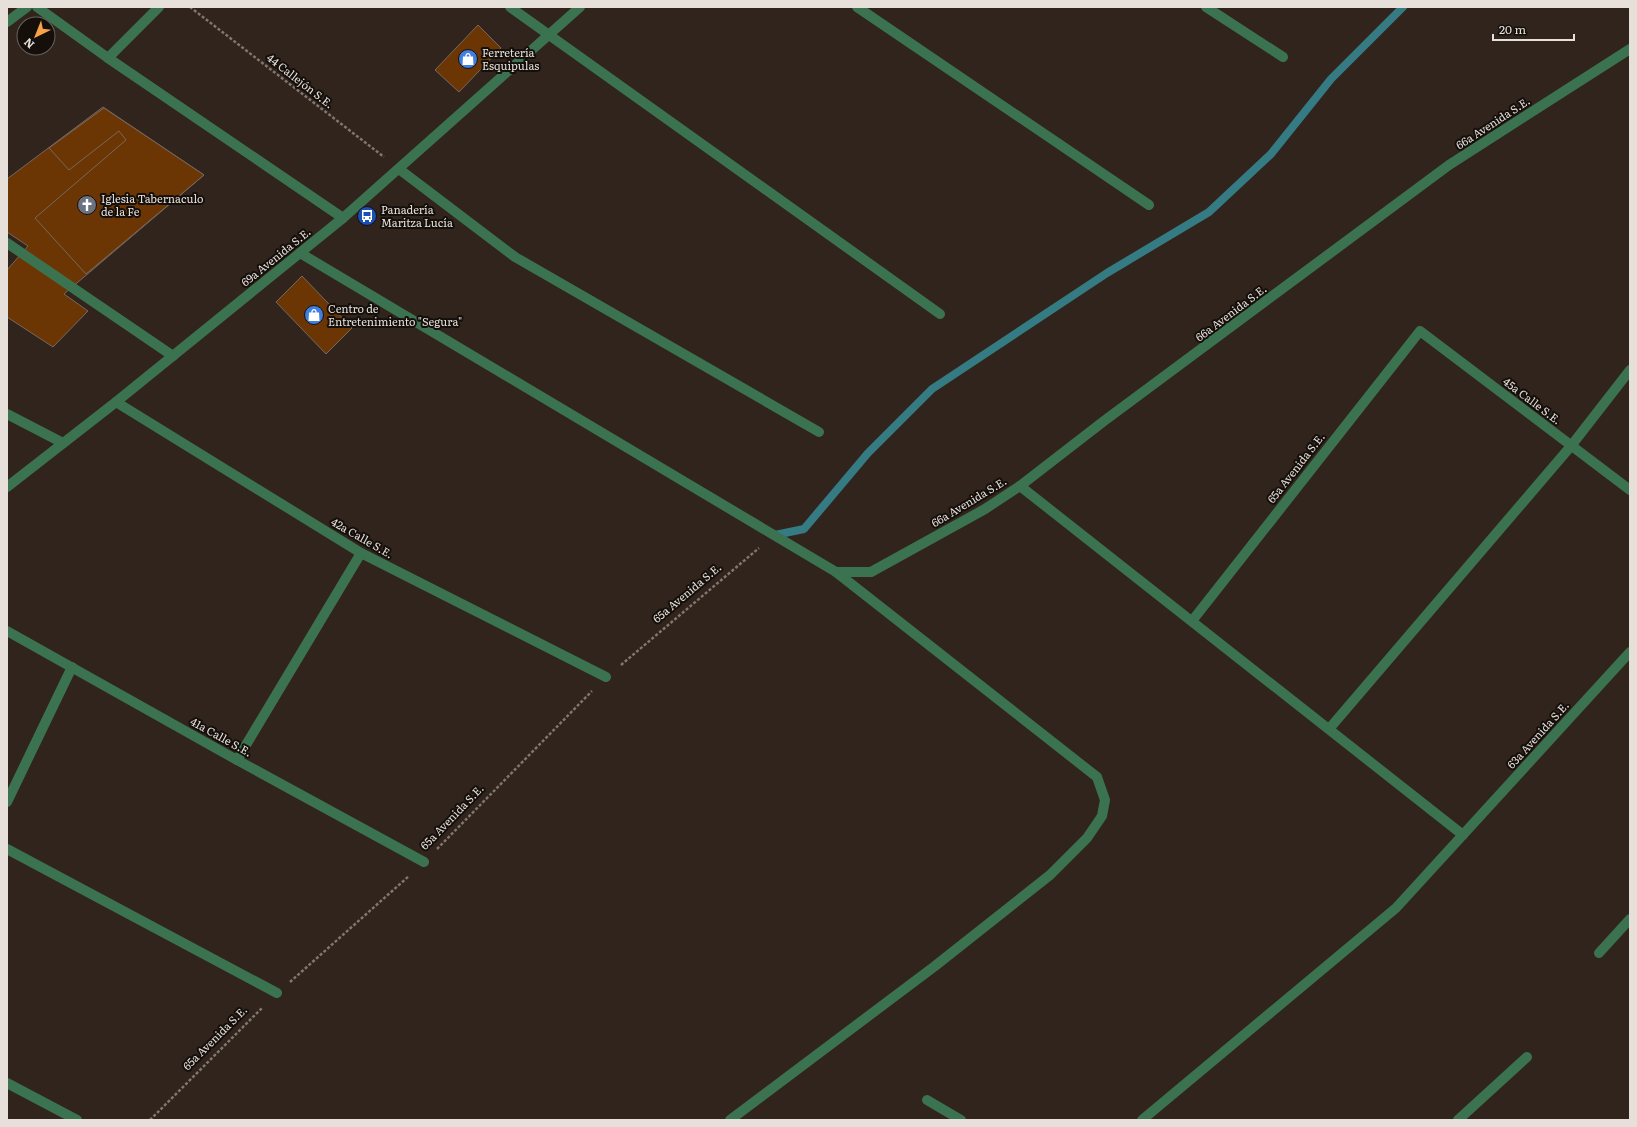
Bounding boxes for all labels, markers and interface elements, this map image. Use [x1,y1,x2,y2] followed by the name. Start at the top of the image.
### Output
[16,16,56,56] north arrow
[1493,16,1574,42] scale bar
[1499,20,1526,38] text: 20 m
[20,35,37,53] text: N
[482,44,539,73] place label: Ferretería Esquipulas
[457,48,479,70] shop icon: Ferretería Esquipulas
[264,49,337,111] street label: 44 Callejón S.E.
[1452,92,1533,152] street label: 66a Avenida S.E.
[101,190,203,219] place label: Iglesia Tabernaculo de la Fe
[76,194,98,216] church icon: Iglesia Tabernaculo de la Fe
[381,201,453,230] place label: Panadería Maritza Lucía
[356,205,378,227] bus stop icon: Panadería Maritza Lucía
[237,223,314,289] street label: 69a Avenida S.E.
[1191,280,1269,344] street label: 66a Avenida S.E.
[328,300,462,329] place label: Centro de Entretenimiento "Segura"
[303,304,325,326] shop icon: Centro de Entretenimiento "Segura"
[1500,373,1565,427] street label: 45a Calle S.E.
[1263,429,1328,506] street label: 65a Avenida S.E.
[928,472,1009,530] street label: 66a Avenida S.E.
[328,513,397,561] street label: 42a Calle S.E.
[649,559,724,626] street label: 65a Avenida S.E.
[1503,697,1572,772] street label: 63a Avenida S.E.
[188,713,255,760] street label: 41a Calle S.E.
[416,780,487,853] street label: 65a Avenida S.E.
[178,1001,250,1073] street label: 65a Avenida S.E.

